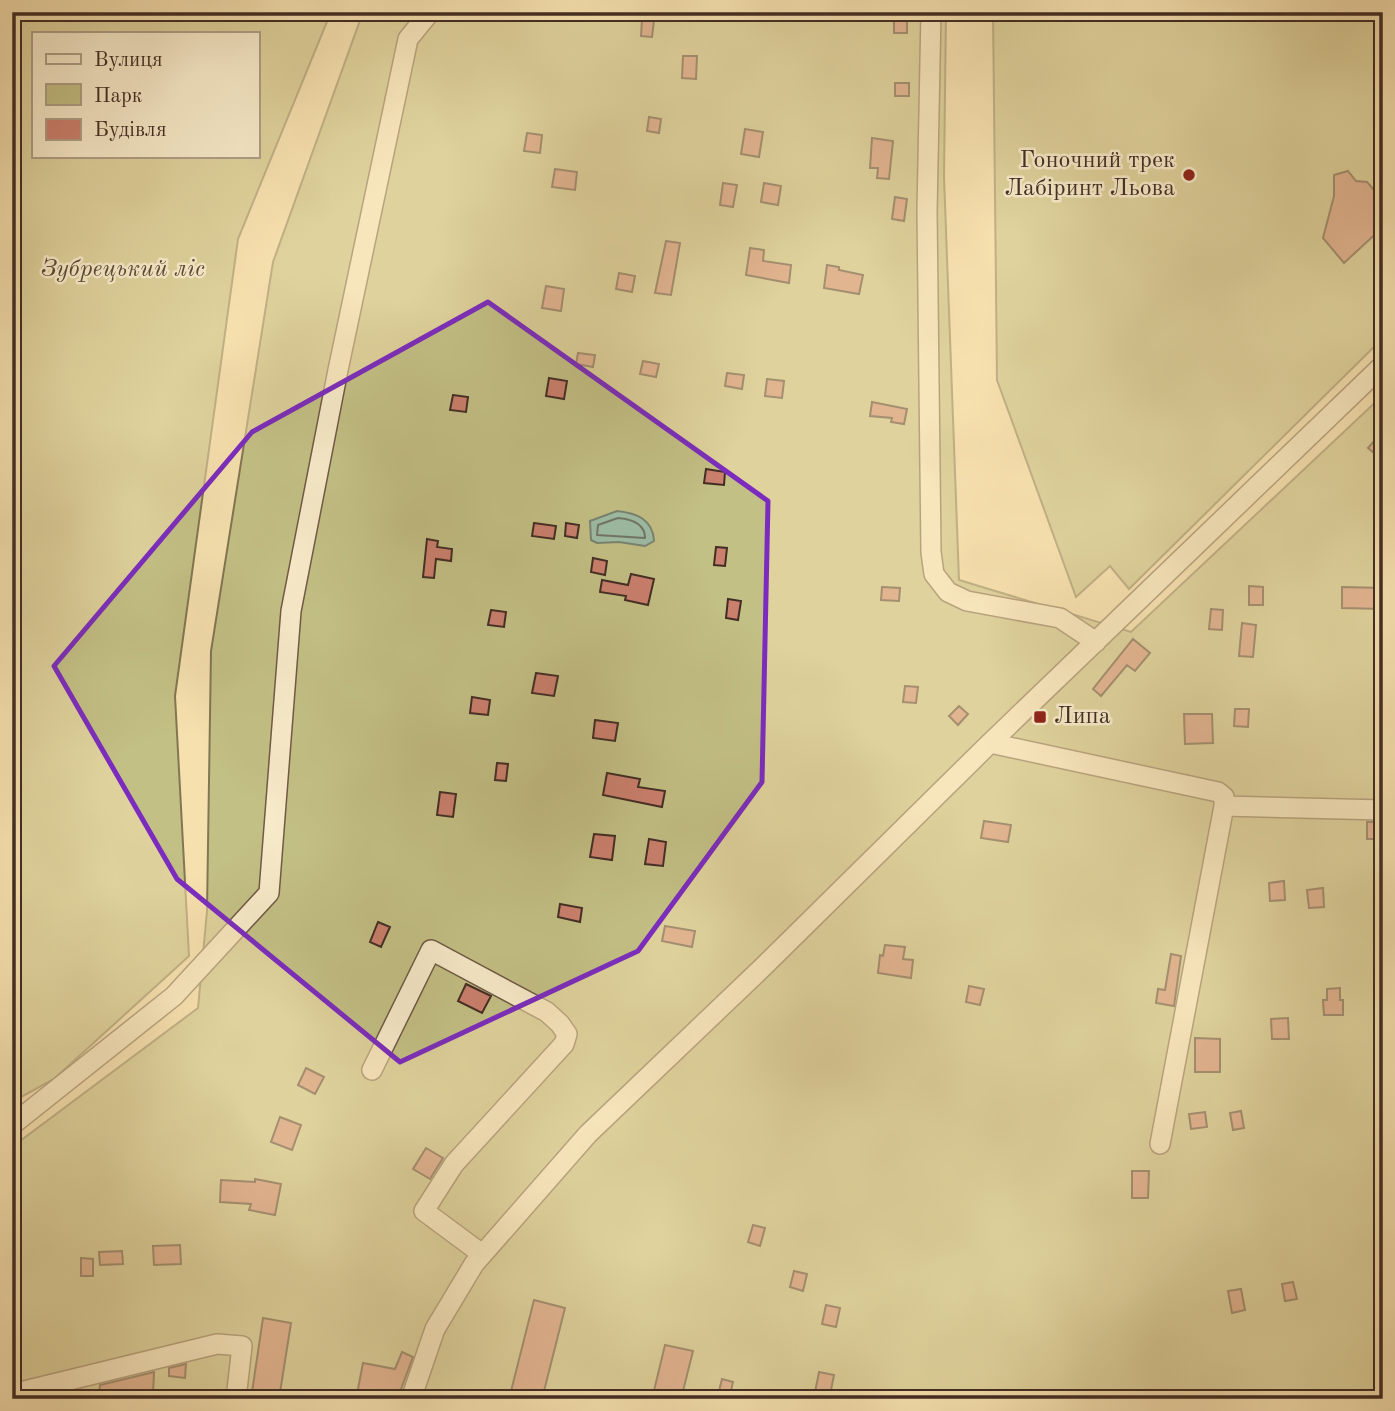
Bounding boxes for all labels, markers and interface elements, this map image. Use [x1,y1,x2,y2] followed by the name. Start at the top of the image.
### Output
[32,32,259,158] legend
[94,50,163,71] text: Вулиця
[94,86,143,107] text: Парк
[94,120,167,141] text: Будівля
[1004,149,1175,201] place label: Гоночний трек Лабіринт Льова
[1181,167,1197,183] marker: Гоночний трек Лабіринт Льова
[41,257,205,282] park label: Зубрецький ліс
[1054,705,1111,729] place label: Липа
[1032,709,1048,725] marker: Липа

